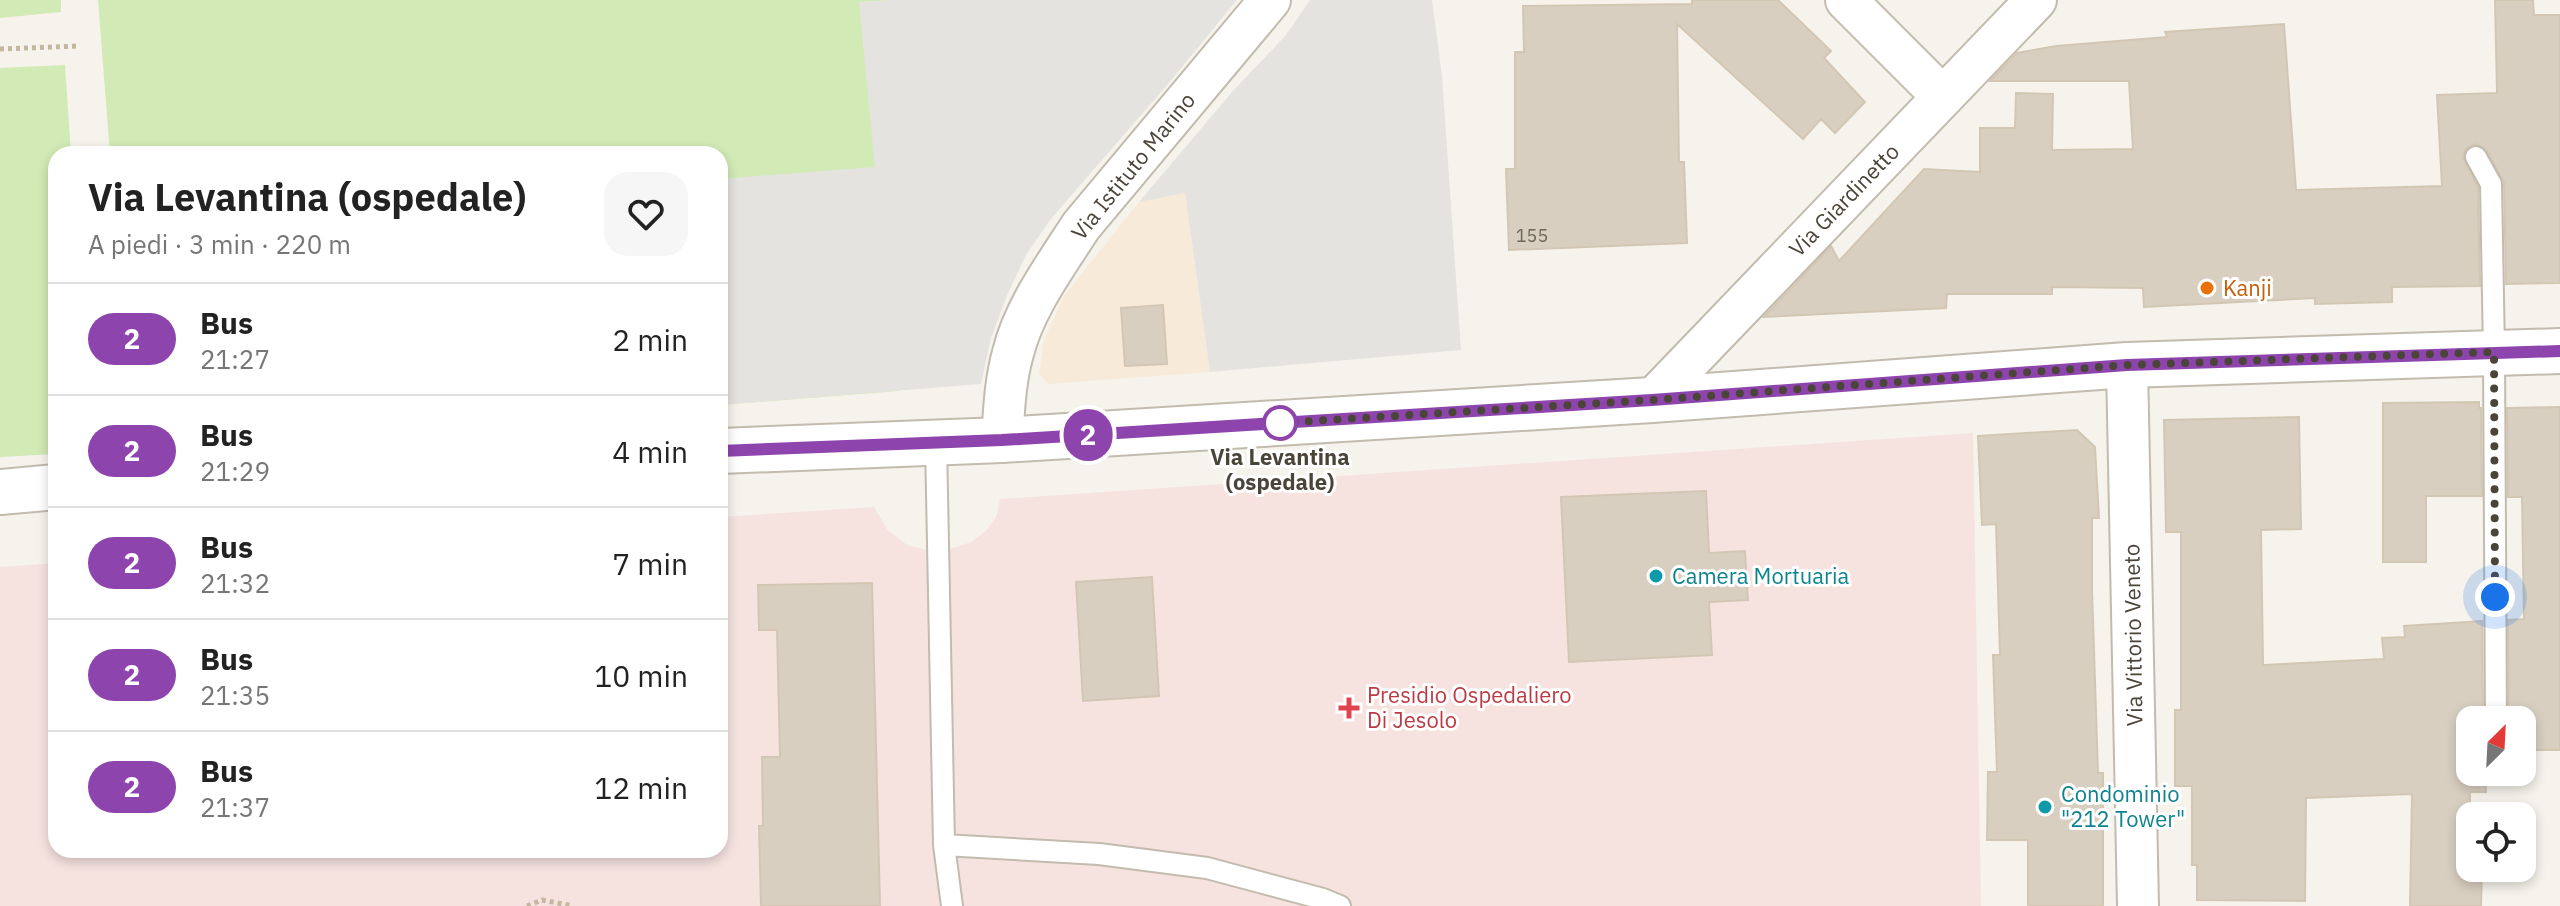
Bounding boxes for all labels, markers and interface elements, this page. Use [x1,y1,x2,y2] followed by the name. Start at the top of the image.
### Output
[1064,86,1201,245] street label: Via Istituto Marino
[1782,137,1905,262] street label: Via Giardinetto
[88,172,526,221] text: Via Levantina (ospedale)
[604,172,688,256] button: heart
[1516,224,1548,247] house number: 155
[88,227,351,261] text: A piedi · 3 min · 220 m
[2223,273,2272,302] place label: Kanji
[2198,279,2216,297] marker: Kanji
[200,303,253,342] text: Bus
[124,320,140,357] text: 2
[612,320,688,359] text: 2 min
[200,342,270,376] text: 21:27
[1263,406,1297,440] marker: Via Levantina (ospedale)
[1062,409,1114,461] line badge: 2
[200,415,253,454] text: Bus
[1080,416,1096,453] text: 2
[124,432,140,469] text: 2
[612,432,688,471] text: 4 min
[1210,442,1350,496] place label: Via Levantina (ospedale)
[200,454,270,488] text: 21:29
[200,527,253,566] text: Bus
[2116,543,2149,727] street label: Via Vittorio Veneto
[124,544,140,581] text: 2
[612,544,688,583] text: 7 min
[1672,561,1850,590] place label: Camera Mortuaria
[200,566,270,600] text: 21:32
[1647,567,1665,585] marker: Camera Mortuaria
[2475,577,2515,617] your location
[200,639,253,678] text: Bus
[124,656,140,693] text: 2
[594,656,688,695] text: 10 min
[200,678,270,712] text: 21:35
[1367,680,1572,734] place label: Presidio Ospedaliero Di Jesolo
[1338,697,1360,719] marker: Presidio Ospedaliero Di Jesolo
[2456,706,2536,786] north arrow
[2456,706,2536,882] map controls
[200,751,253,790] text: Bus
[124,768,140,805] text: 2
[594,768,688,807] text: 12 min
[2061,779,2185,833] place label: Condominio "212 Tower"
[200,790,270,824] text: 21:37
[2036,798,2054,816] marker: Condominio "212 Tower"
[2456,802,2536,882] button: locate

